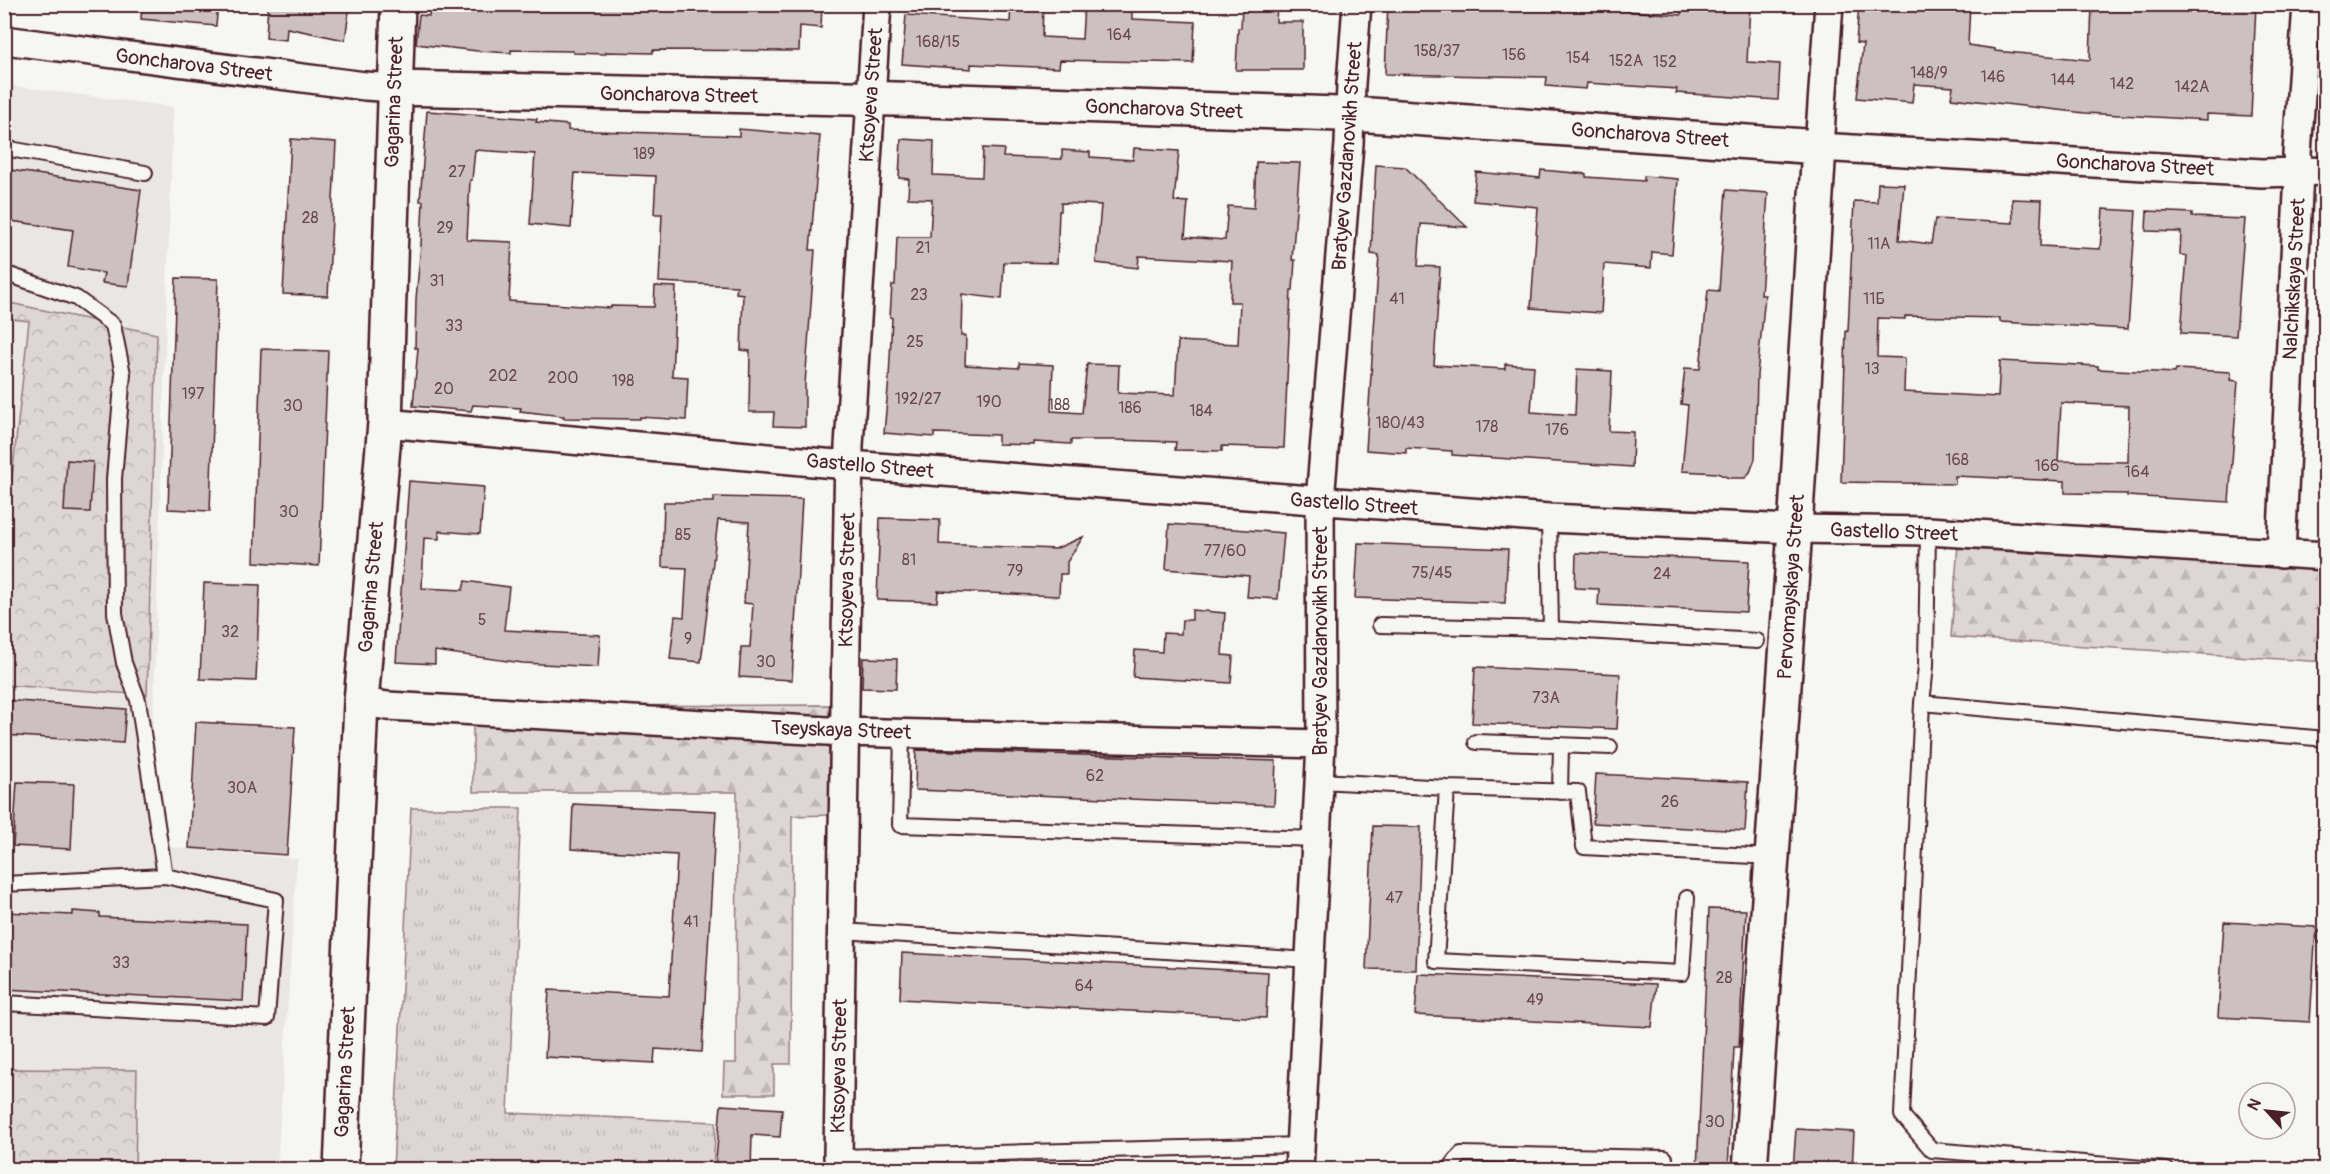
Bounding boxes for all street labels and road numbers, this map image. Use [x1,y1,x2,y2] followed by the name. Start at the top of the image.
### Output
[854,26,888,163] street label: Ktsoyeva Street
[379,35,409,168] street label: Gagarina Street
[1327,40,1368,271] street label: Bratyev Gazdanovikh Street
[114,43,275,87] street label: Goncharova Street
[600,81,759,109] street label: Goncharova Street
[1084,94,1244,124] street label: Goncharova Street
[1570,117,1731,153] street label: Goncharova Street
[2055,148,2216,182] street label: Goncharova Street
[2277,196,2311,361] street label: Nalchikskaya Street
[805,448,936,484] street label: Gastello Street
[1289,487,1420,521] street label: Gastello Street
[1772,493,1810,681] street label: Pervomayskaya Street
[833,511,861,648] street label: Ktsoyeva Street
[1829,517,1959,547] street label: Gastello Street
[353,519,389,654] street label: Gagarina Street
[1308,525,1333,756] street label: Bratyev Gazdanovikh Street
[770,715,913,745] street label: Tseyskaya Street
[825,997,853,1134] street label: Ktsoyeva Street
[329,1005,361,1138] street label: Gagarina Street

